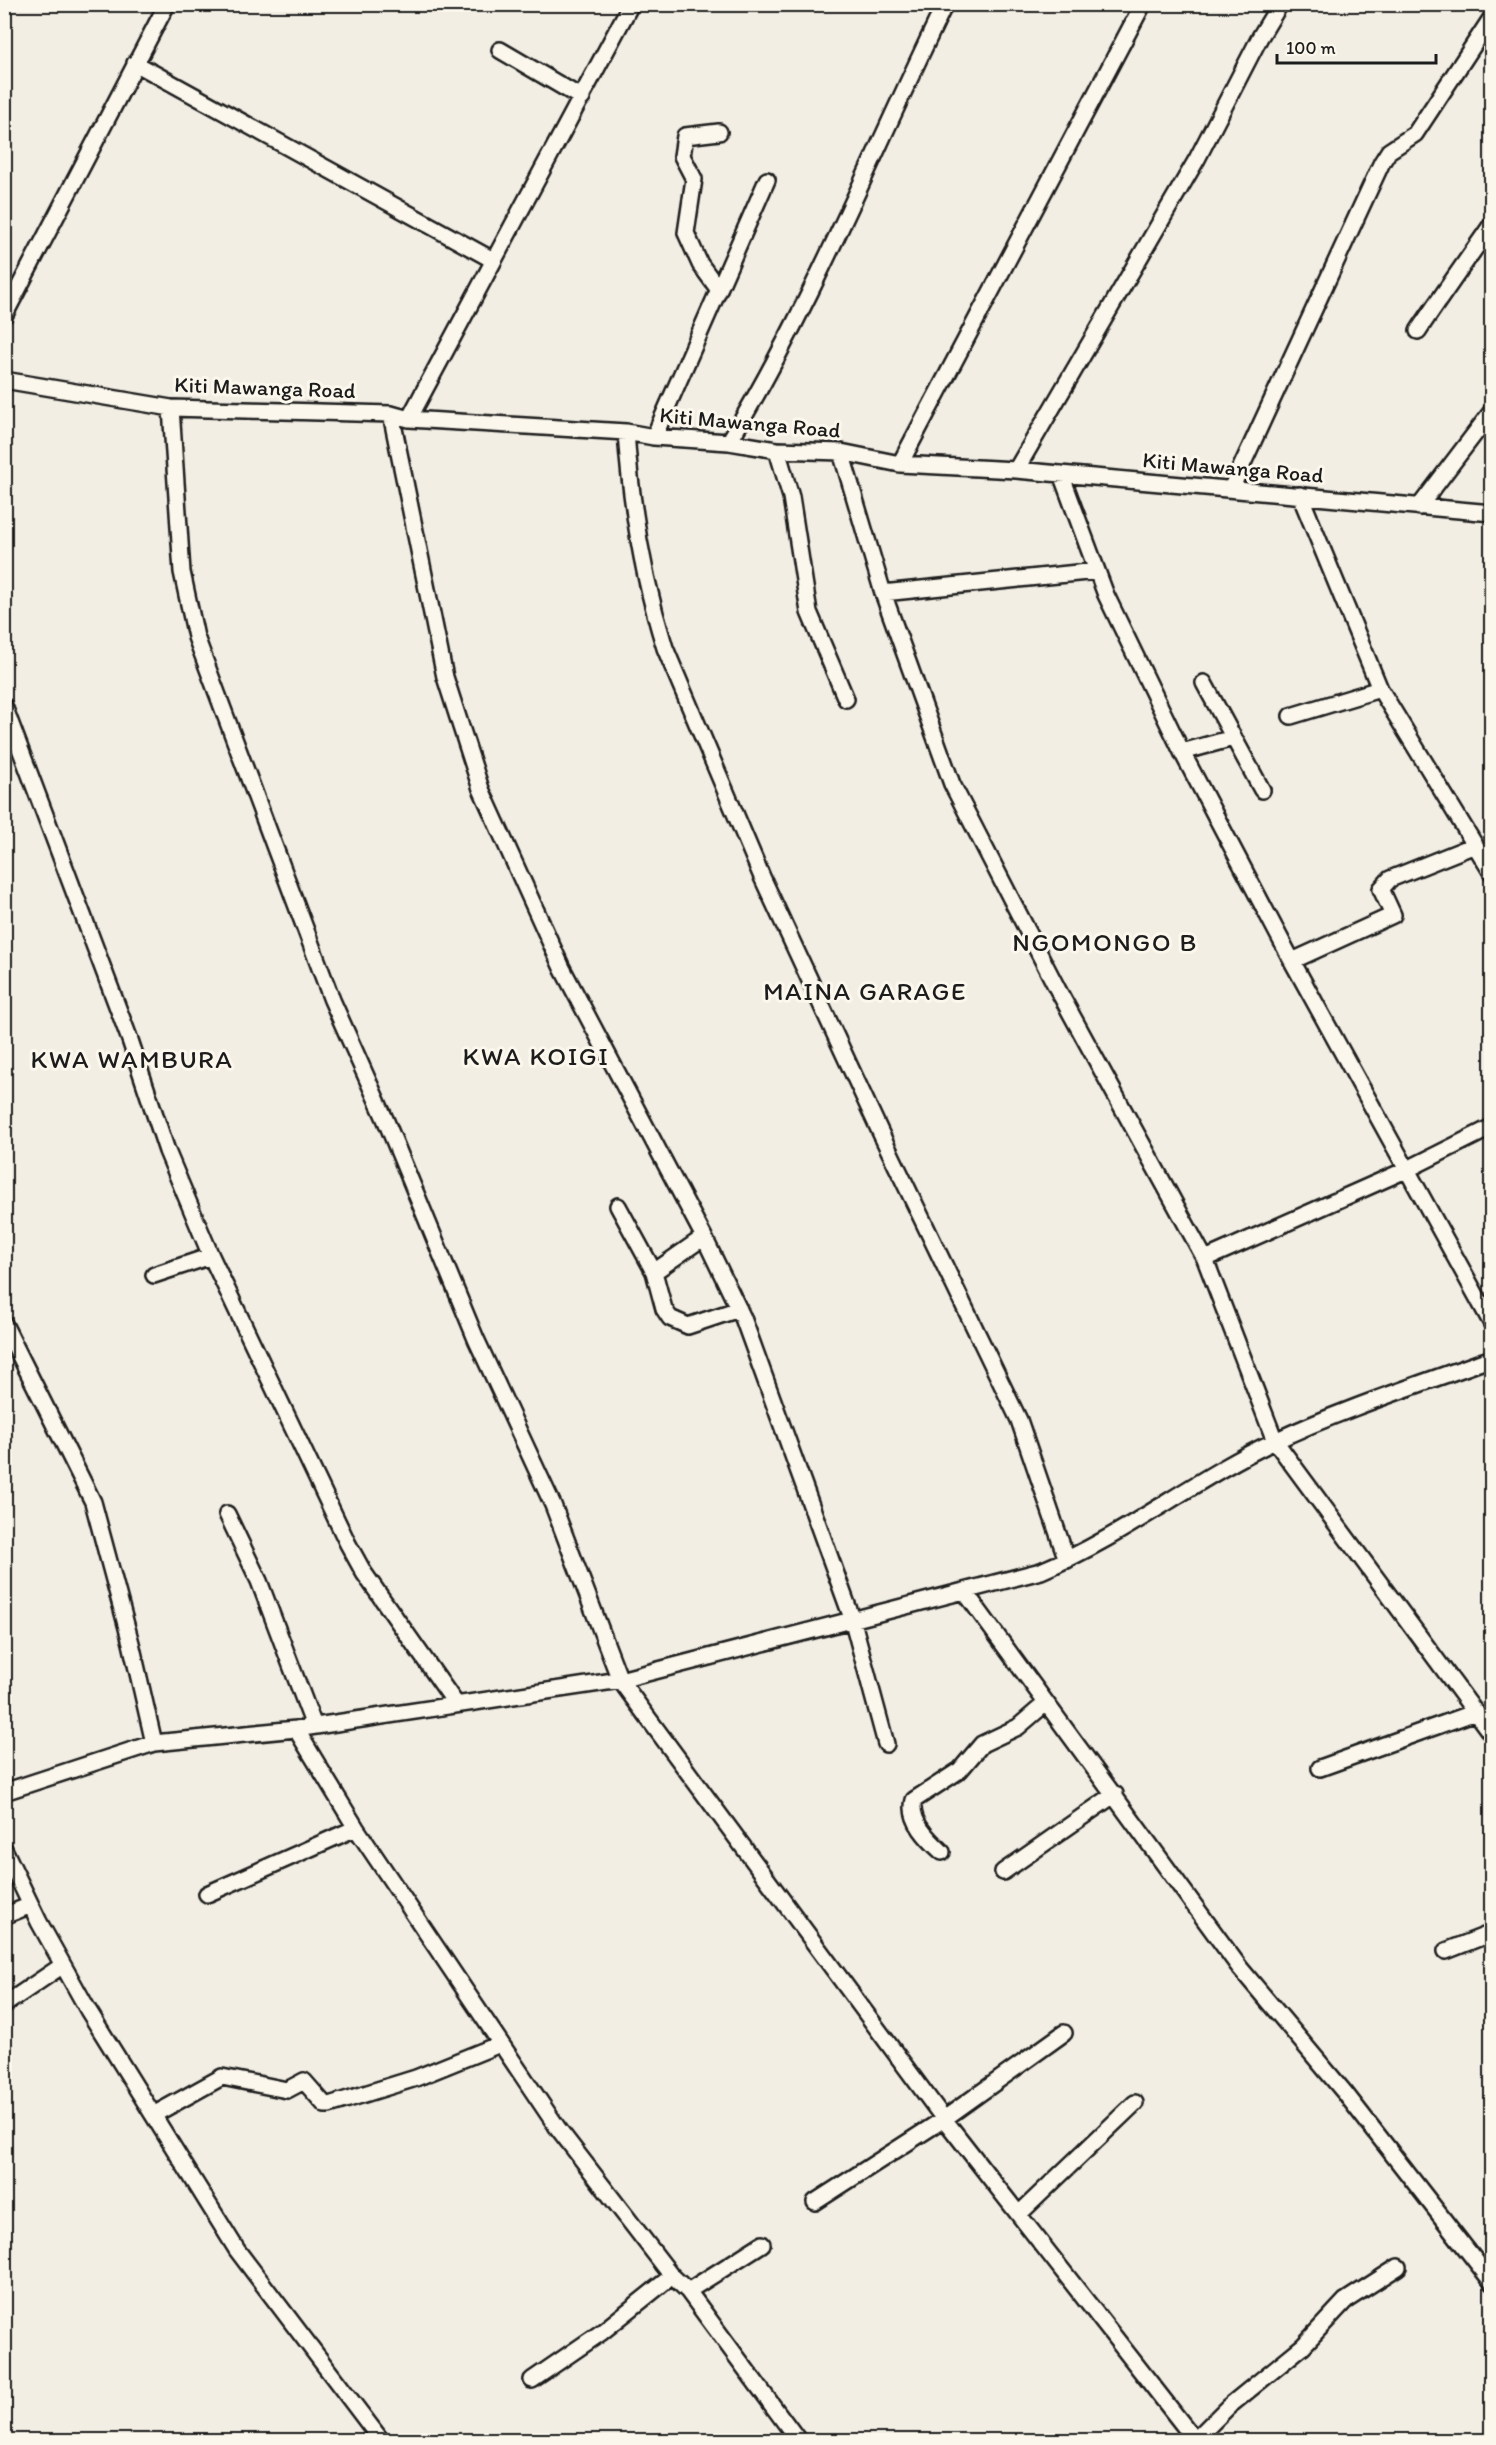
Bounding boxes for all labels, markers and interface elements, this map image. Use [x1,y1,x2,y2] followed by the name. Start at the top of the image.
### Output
[1277,27,1436,65] scale bar
[1286,37,1336,59] text: 100 m
[174,371,356,404] street label: Kiti Mawanga Road
[658,401,842,444] street label: Kiti Mawanga Road
[1141,446,1325,489] street label: Kiti Mawanga Road
[1012,926,1198,958] district label: NGOMONGO B
[763,975,967,1007] district label: MAINA GARAGE
[463,1040,609,1072] district label: KWA KOIGI
[31,1043,233,1075] district label: KWA WAMBURA

